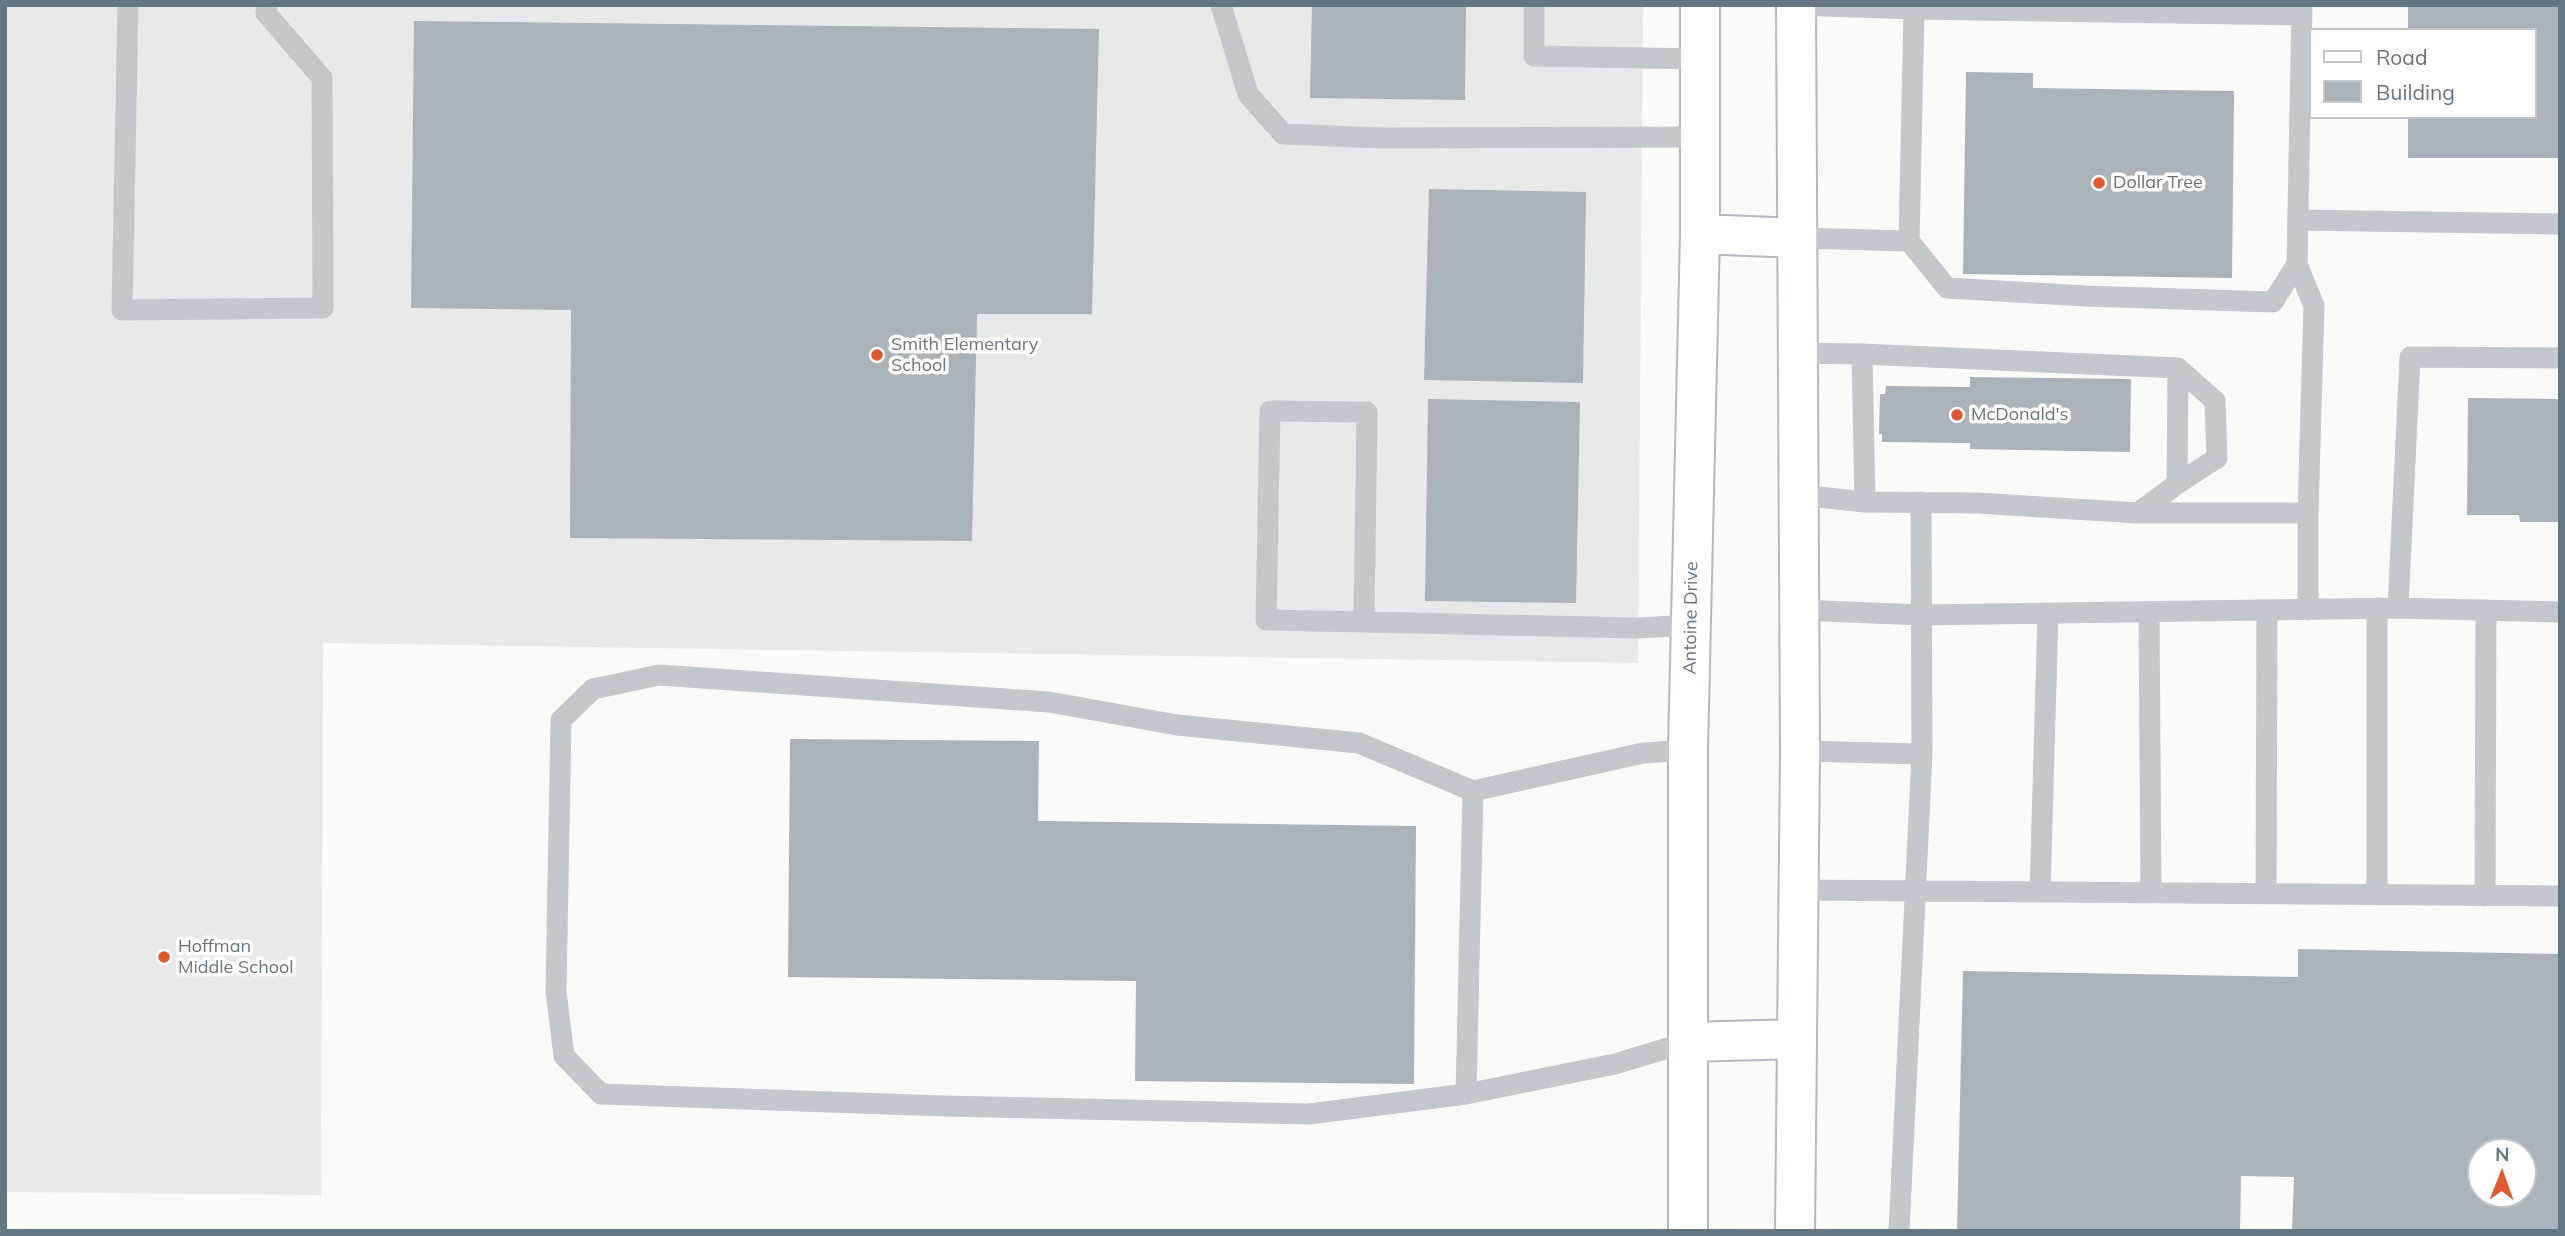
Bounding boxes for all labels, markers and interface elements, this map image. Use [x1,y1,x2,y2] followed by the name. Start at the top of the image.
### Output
[2310,28,2537,119] legend
[2376,44,2427,70] text: Road
[2376,79,2455,105] text: Building
[2113,172,2203,194] place label: Dollar Tree
[2091,175,2107,191] marker: Dollar Tree
[891,334,1038,376] place label: Smith Elementary School
[869,347,885,363] marker: Smith Elementary School
[1971,404,2068,426] place label: McDonald's
[1949,407,1965,423] marker: McDonald's
[1679,561,1703,675] street label: Antoine Drive
[178,936,294,978] place label: Hoffman Middle School
[156,949,172,965] marker: Hoffman Middle School
[2467,1138,2537,1208] north arrow
[2495,1142,2510,1166] text: N

